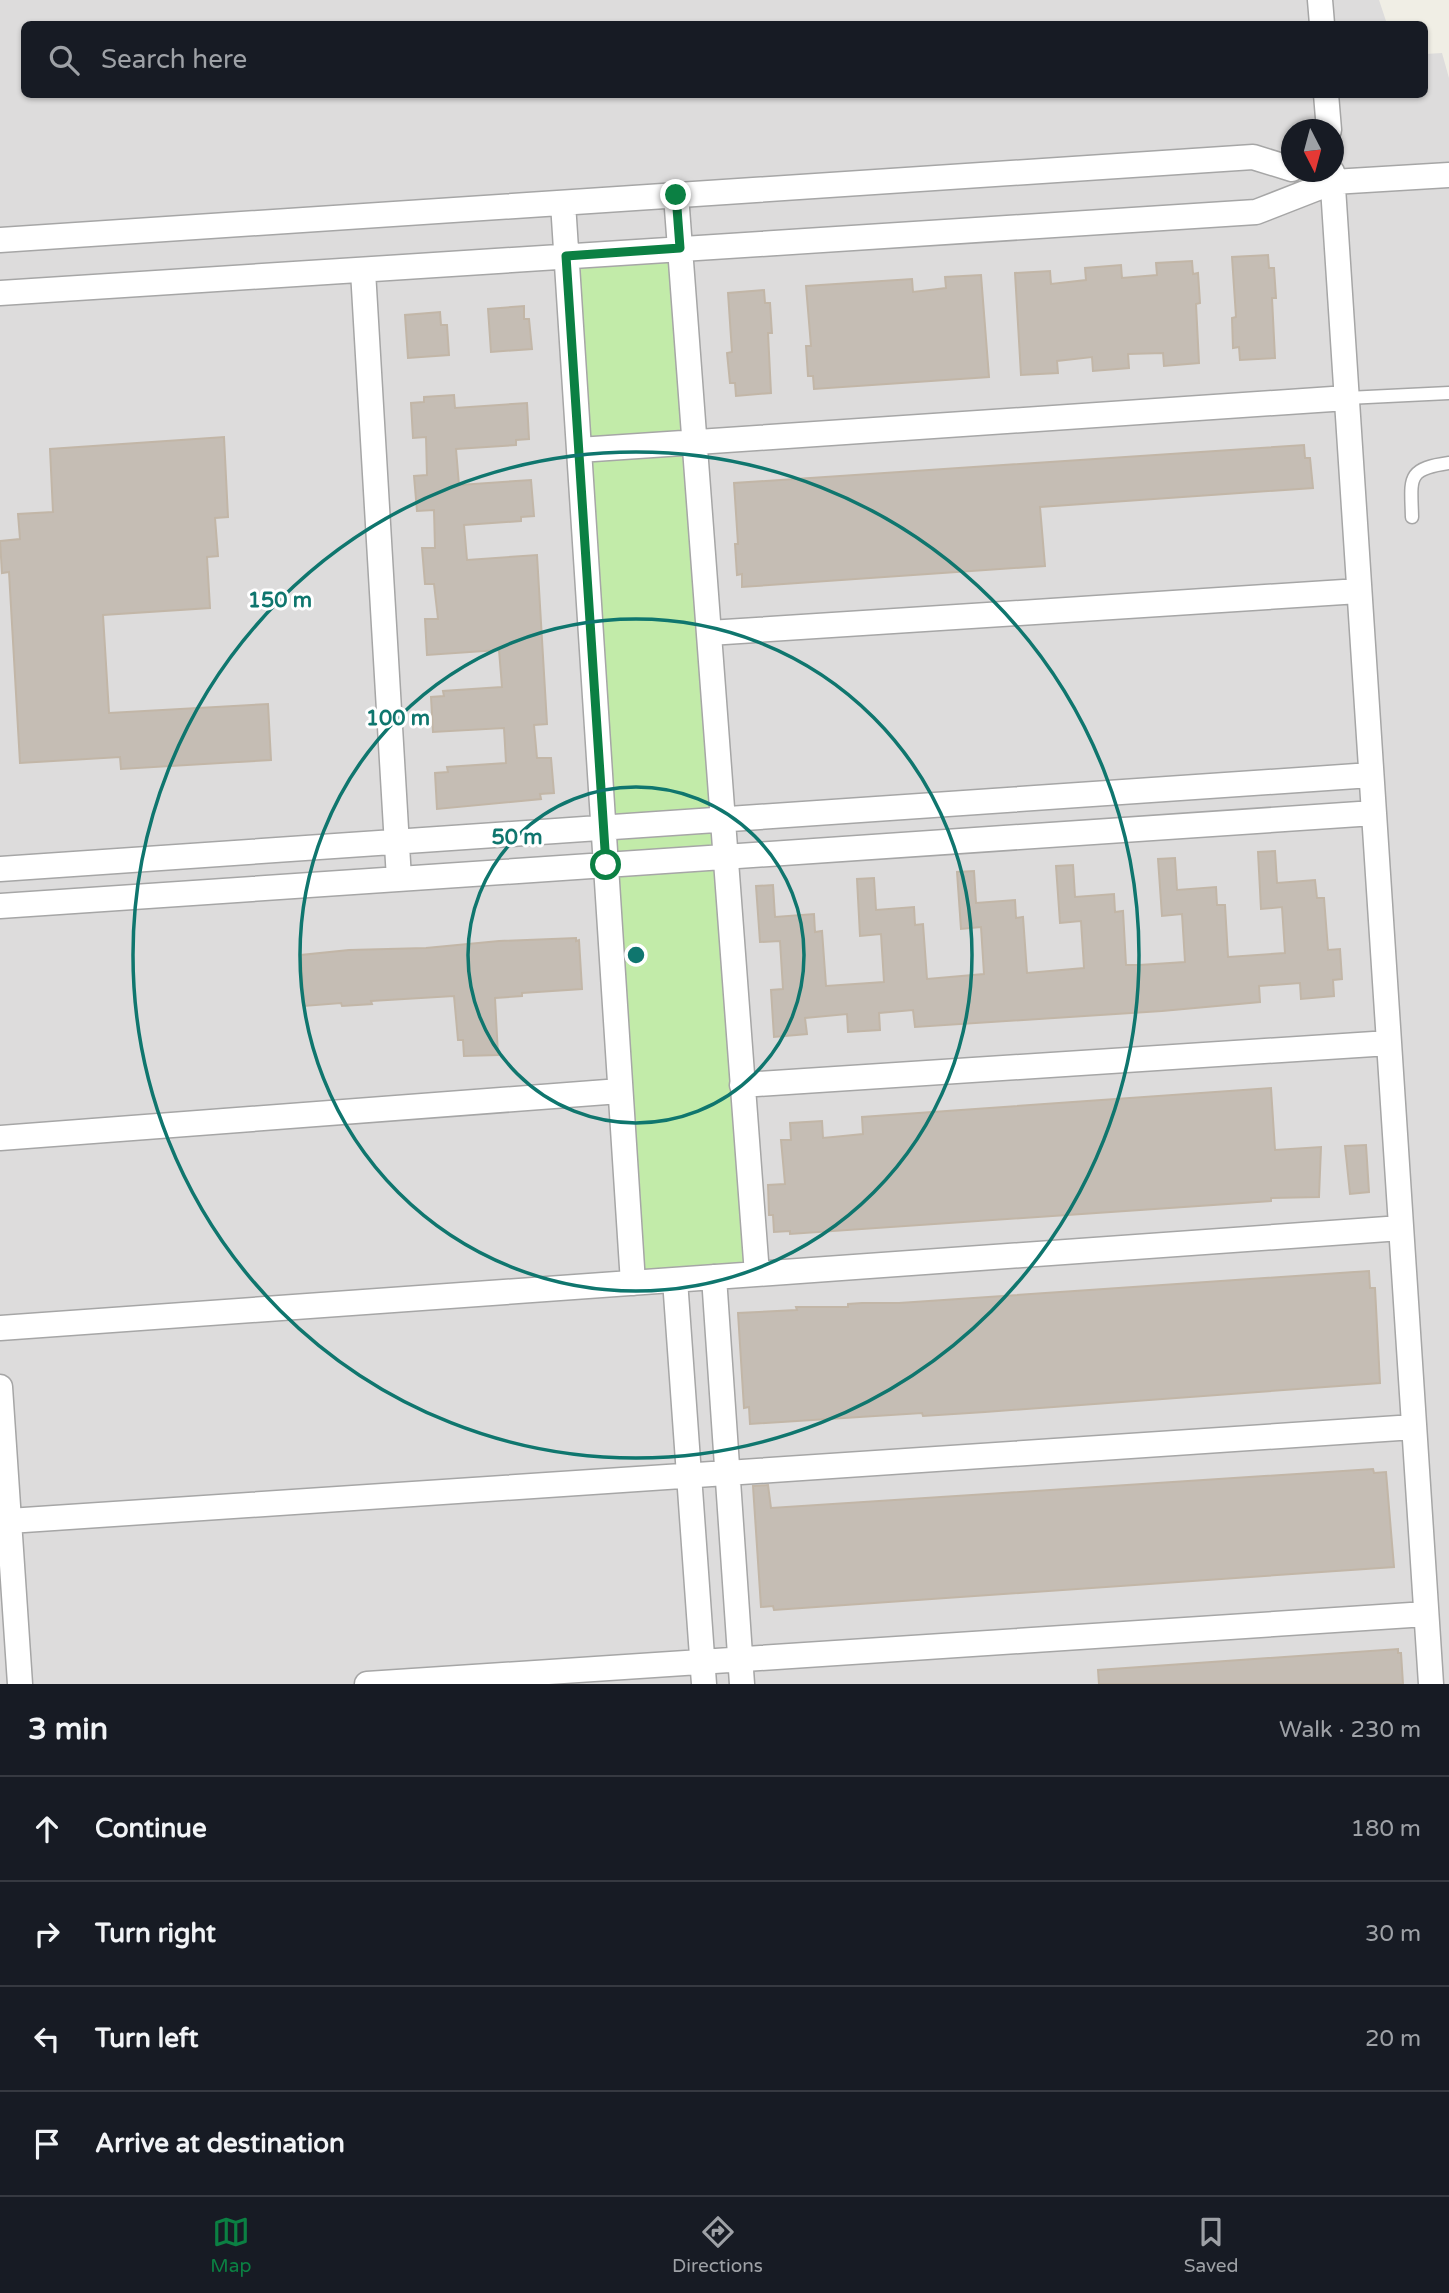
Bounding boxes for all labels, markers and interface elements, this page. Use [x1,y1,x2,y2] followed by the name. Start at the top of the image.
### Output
[21,21,1428,98] search box
[45,41,83,79] icon: search
[101,44,247,75] text: Search here
[1281,119,1344,182] north arrow
[660,179,691,210] route end
[248,588,312,613] text: 150 m
[366,706,430,731] text: 100 m
[491,825,543,850] text: 50 m
[590,849,621,880] route start
[624,943,648,967] centre of rings
[28,1711,108,1748] text: 3 min
[1279,1716,1421,1744] text: Walk · 230 m
[28,1810,66,1848] icon: ahead
[95,1813,207,1844] text: Continue
[1351,1815,1421,1843] text: 180 m
[28,1915,66,1953] icon: right
[95,1918,216,1949] text: Turn right
[1365,1920,1421,1948] text: 30 m
[28,2020,66,2058] icon: left
[95,2023,198,2054] text: Turn left
[1365,2025,1421,2053] text: 20 m
[28,2125,66,2163] icon: arrive
[95,2128,345,2159] text: Arrive at destination
[210,2213,251,2277] tab: Map
[672,2213,763,2277] tab: Directions
[1184,2213,1239,2277] tab: Saved

